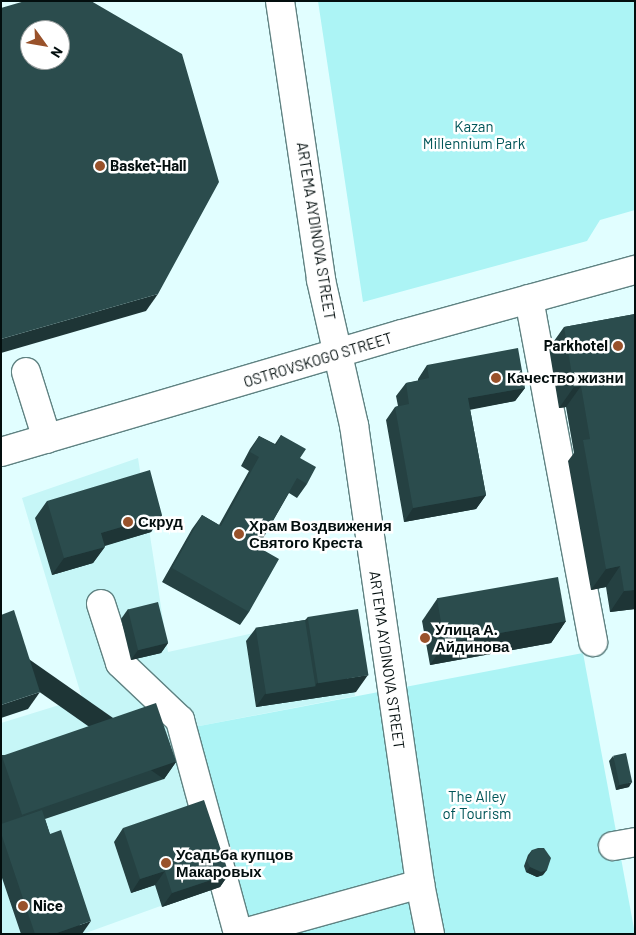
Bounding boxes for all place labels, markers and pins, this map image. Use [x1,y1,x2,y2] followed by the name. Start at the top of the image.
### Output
[110,157,186,175] place label: Basket-Hall
[94,160,106,172] marker: Basket-Hall
[544,337,608,355] place label: Parkhotel
[612,340,624,352] marker: Parkhotel
[507,369,624,387] place label: Качество жизни
[489,371,503,385] marker: Качество жизни
[138,513,183,531] place label: Скруд
[122,516,134,528] marker: Скруд
[249,516,392,551] place label: Храм Воздвижения Святого Креста
[233,528,245,540] marker: Храм Воздвижения Святого Креста
[435,620,509,655] place label: Улица А. Айдинова
[419,632,431,644] marker: Улица А. Айдинова
[176,845,293,880] place label: Усадьба купцов Макаровых
[160,857,172,869] marker: Усадьба купцов Макаровых
[33,897,63,915] place label: Nice
[17,900,29,912] marker: Nice

